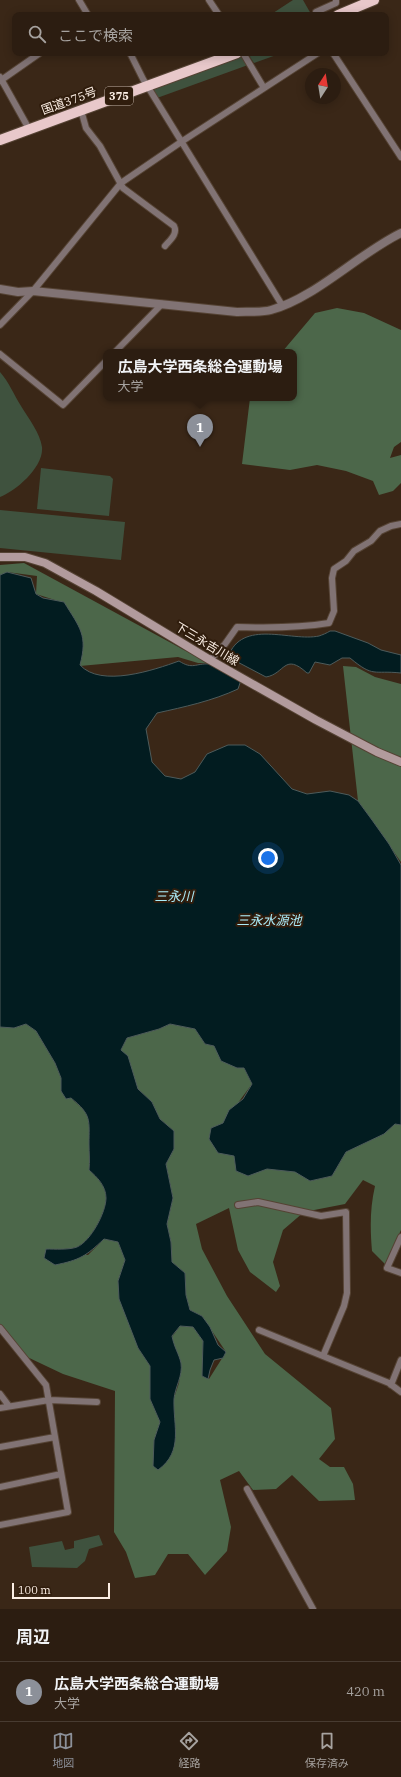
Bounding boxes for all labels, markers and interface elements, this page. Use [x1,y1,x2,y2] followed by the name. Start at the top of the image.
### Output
[12,12,389,56] search box
[26,23,48,45] icon: search
[58,26,133,45] text: ここで検索
[305,68,341,104] north arrow
[39,84,98,117] street label: 国道375号
[105,87,133,105] road number: 375
[103,349,297,401] popup
[117,357,283,376] text: 広島大学西条総合運動場
[117,378,144,395] text: 大学
[187,414,213,447] pin: 1
[173,619,242,669] street label: 下三永吉川線
[258,848,278,868] your location
[154,888,195,905] water label: 三永川
[236,912,303,929] water label: 三永水源池
[12,1581,110,1600] scale bar
[18,1583,51,1597] text: 100 m
[16,1626,50,1648] text: 周辺
[54,1674,219,1693] text: 広島大学西条総合運動場
[25,1683,33,1700] text: 1
[346,1683,385,1700] text: 420 m
[54,1695,80,1712] text: 大学
[52,1730,74,1770] tab: 地図
[178,1730,200,1770] tab: 経路
[305,1730,349,1770] tab: 保存済み

